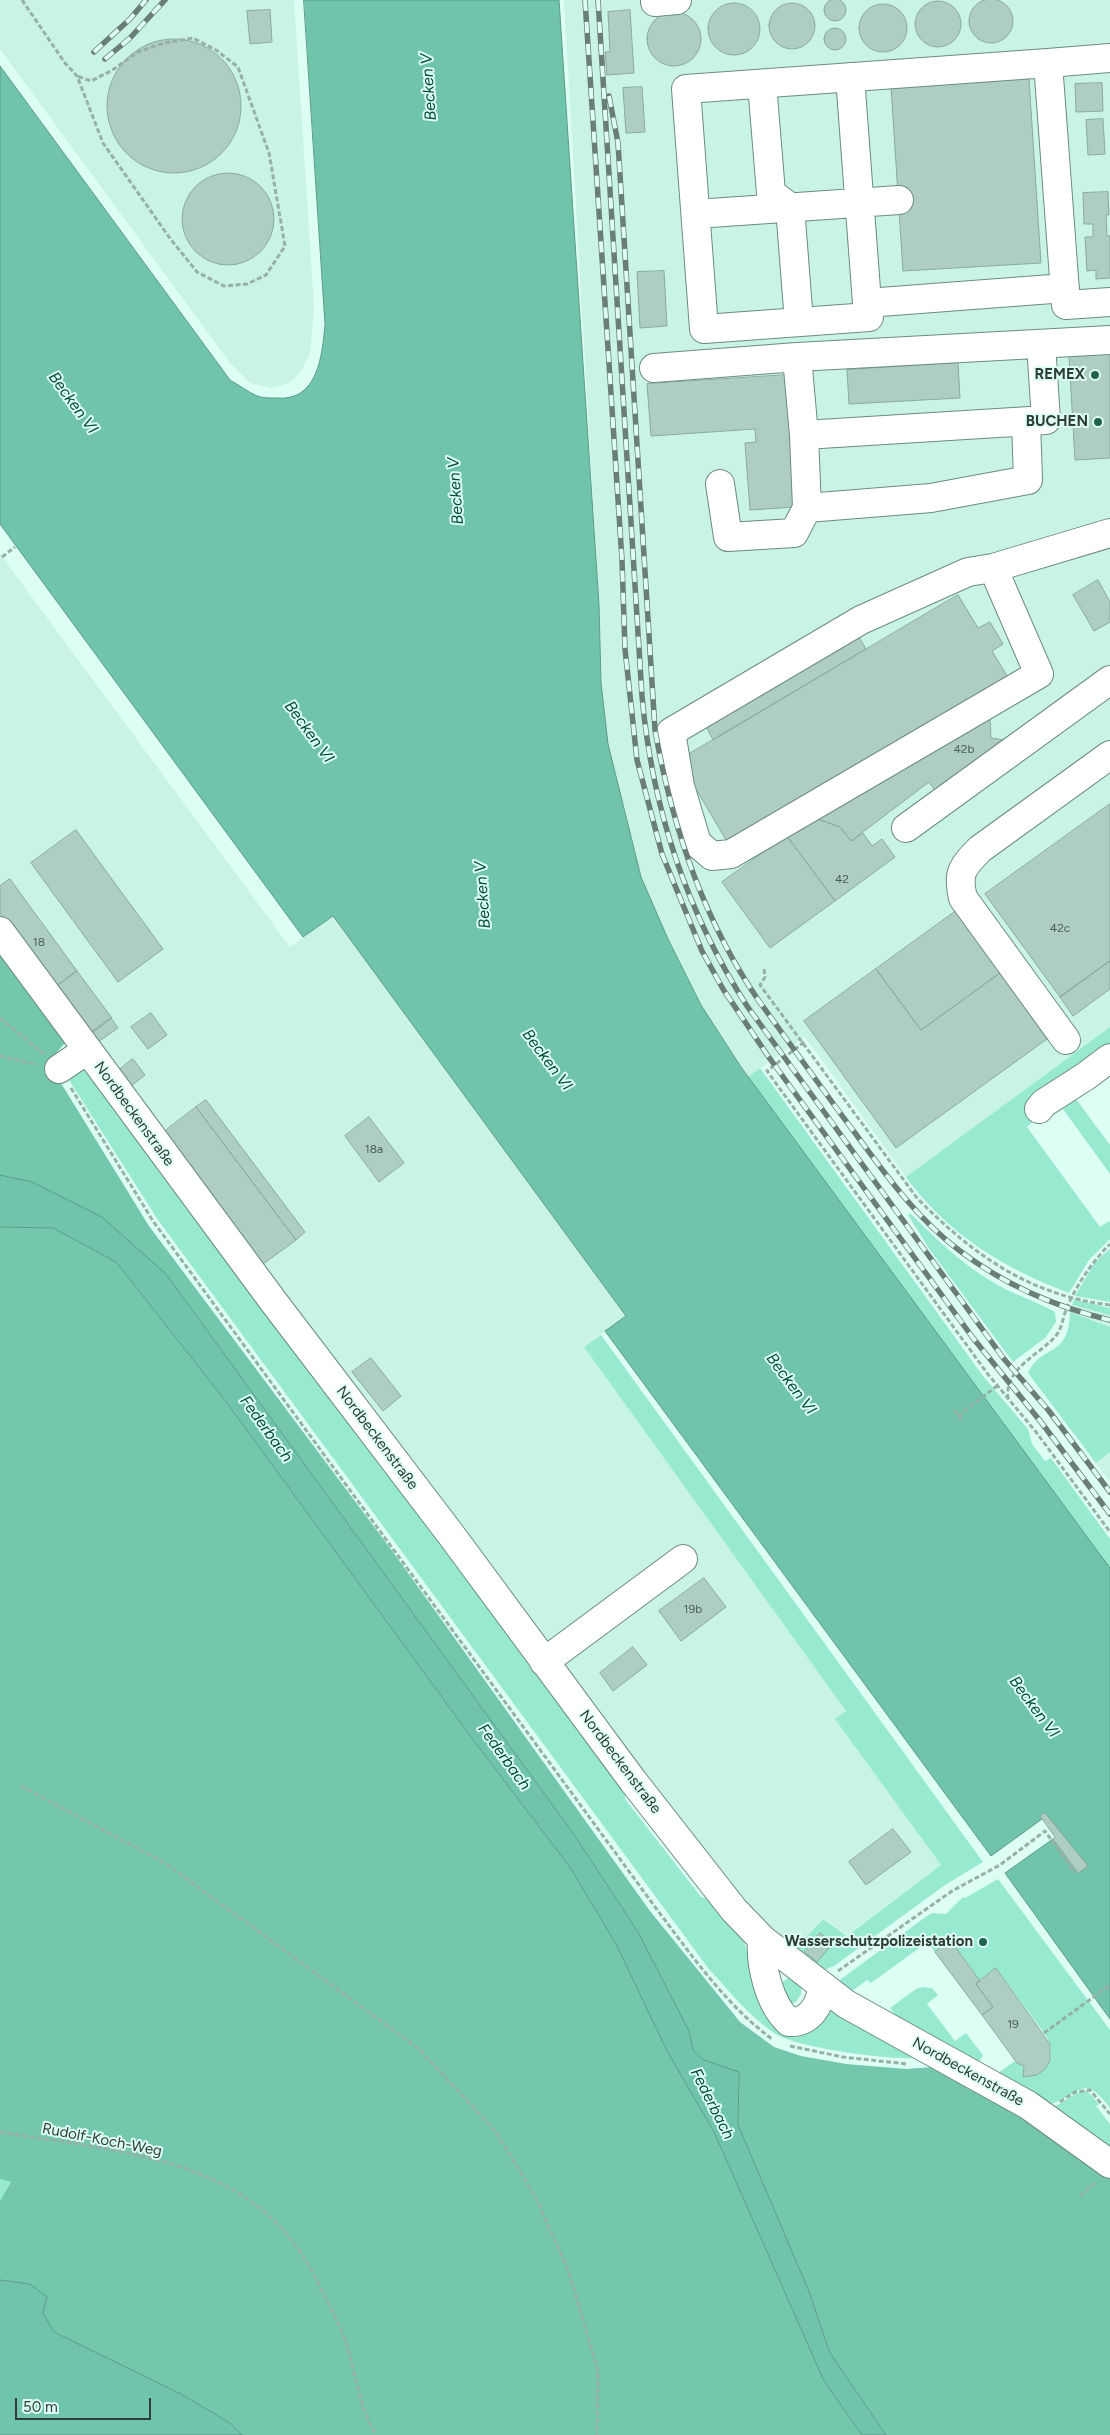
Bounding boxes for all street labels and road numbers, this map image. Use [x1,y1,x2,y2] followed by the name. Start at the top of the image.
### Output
[90,1058,178,1170] street label: Nordbeckenstraße
[332,1383,422,1493] street label: Nordbeckenstraße
[575,1707,665,1817] street label: Nordbeckenstraße
[909,2034,1027,2110] street label: Nordbeckenstraße
[41,2120,163,2160] street label: Rudolf-Koch-Weg

